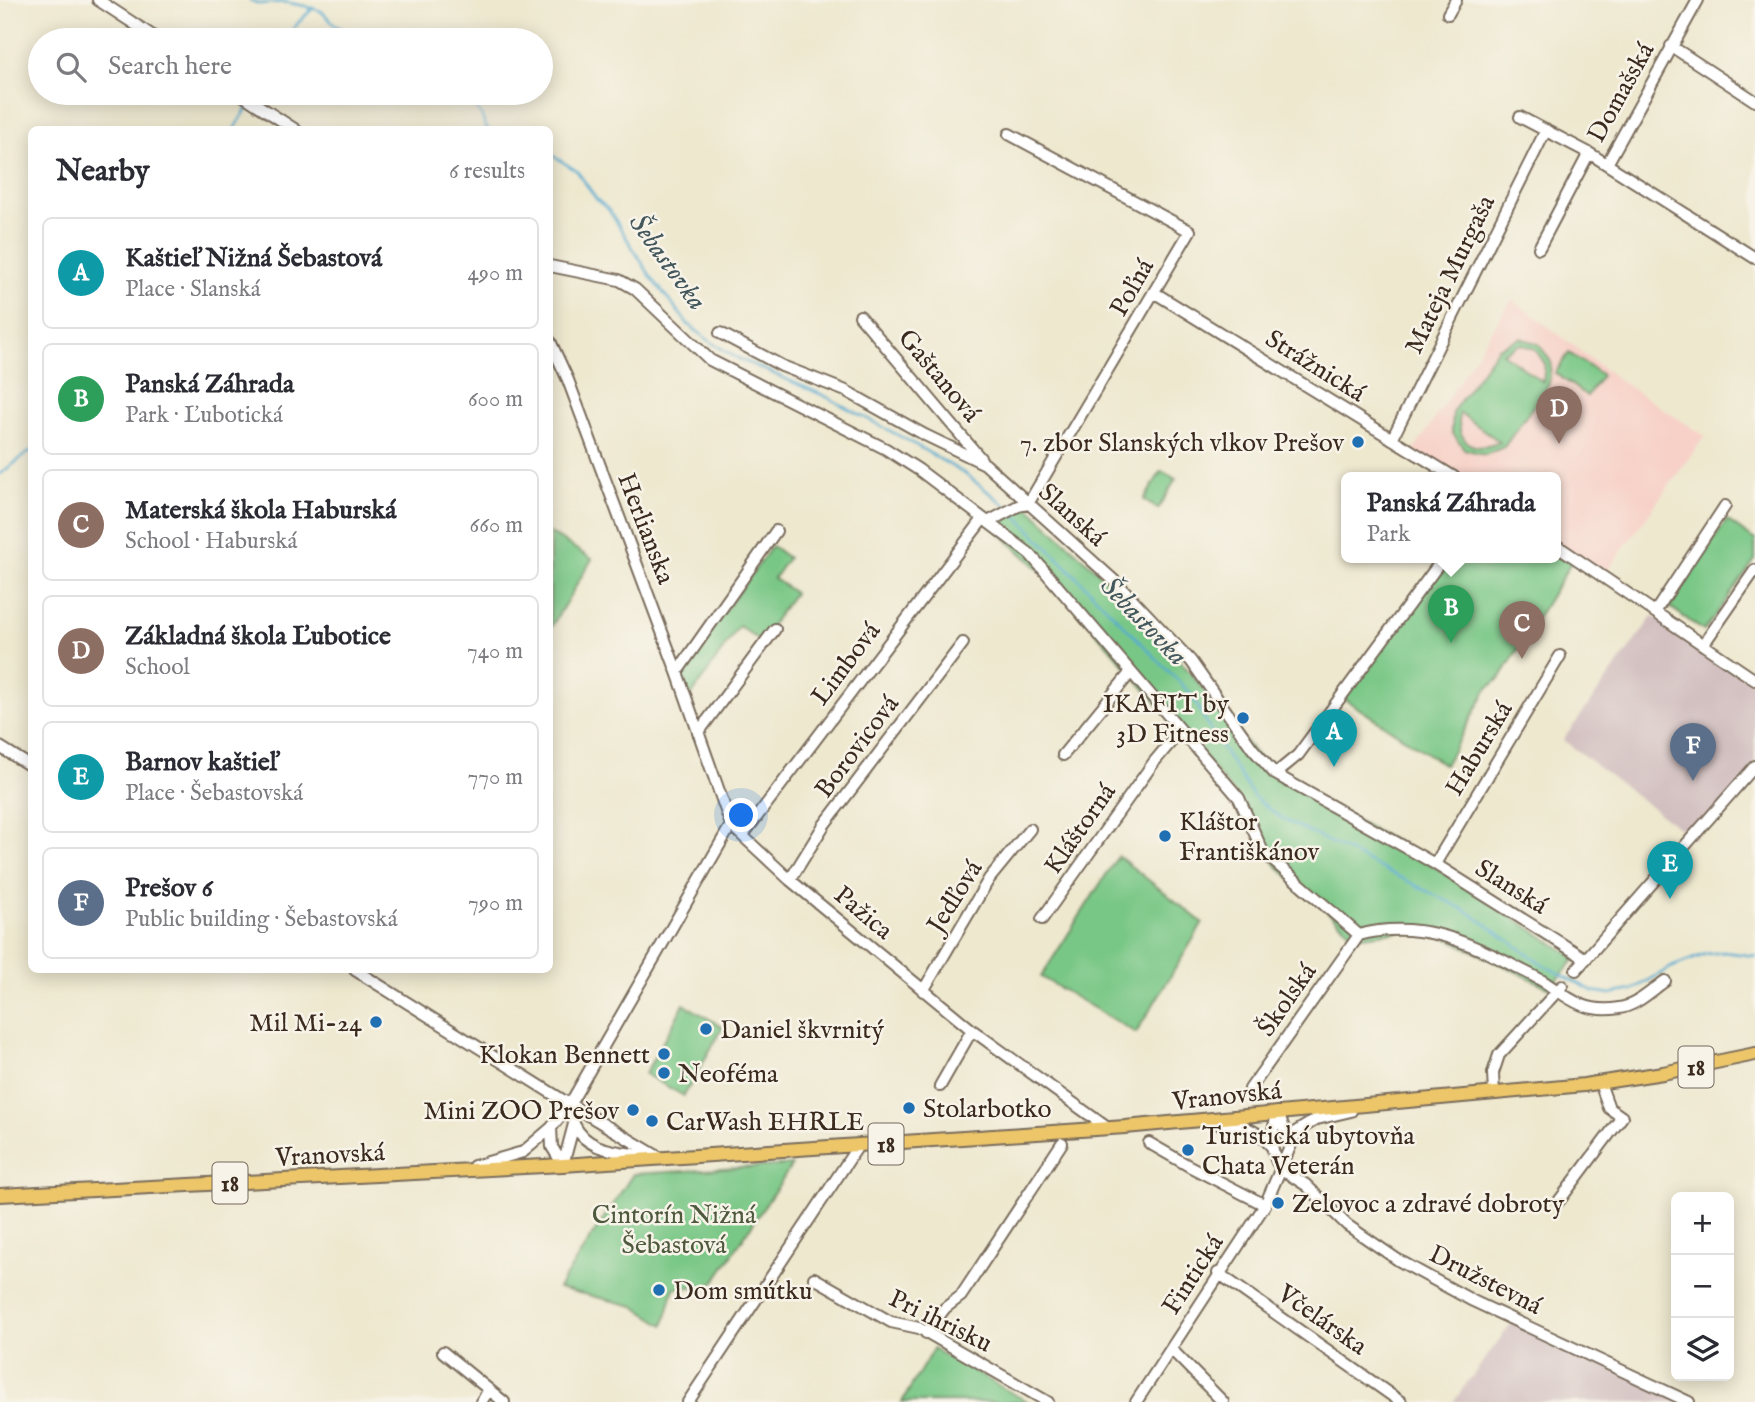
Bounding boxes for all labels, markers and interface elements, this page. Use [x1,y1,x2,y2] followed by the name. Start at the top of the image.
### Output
[28,28,553,105] search box
[1580,36,1663,149] street label: Domašská
[52,48,90,86] icon: search
[108,50,232,83] text: Search here
[56,153,149,191] text: Nearby
[449,157,525,186] text: 6 results
[1398,189,1503,359] street label: Mateja Murgaša
[620,207,715,318] water label: Šebastovka
[125,242,382,275] text: Kaštieľ Nižná Šebastová
[1103,252,1162,323] street label: Poľná
[73,259,89,288] text: A
[468,259,523,288] text: 490 m
[125,275,261,304] text: Place · Slanská
[890,323,988,430] street label: Gaštanová
[1259,323,1372,410] street label: Strážnická
[125,368,294,401] text: Panská Záhrada
[73,385,89,414] text: B
[468,385,523,414] text: 600 m
[1536,386,1582,444] pin: D
[125,401,283,430] text: Park · Ľubotická
[1020,427,1344,460] place label: 7. zbor Slanských vlkov Prešov
[1350,434,1366,450] marker: 7. zbor Slanských vlkov Prešov
[609,468,682,590] street label: Herlianska
[1341,472,1561,563] popup
[1031,476,1113,555] street label: Slanská
[1366,487,1536,520] text: Panská Záhrada
[125,494,397,527] text: Materská škola Haburská
[73,511,89,540] text: C
[470,511,523,540] text: 660 m
[1366,520,1410,549] text: Park
[125,527,298,556] text: School · Haburská
[1092,569,1195,674] water label: Šebastovka
[1428,585,1474,643] pin: B
[1499,601,1545,659] pin: C
[804,615,889,712] street label: Limbová
[125,620,391,653] text: Základná škola Ľubotice
[72,637,90,666] text: D
[467,637,523,666] text: 740 m
[125,653,190,682] text: School
[808,688,907,805] street label: Borovicová
[1103,688,1229,751] place label: IKAFIT by 3D Fitness
[1438,695,1521,802] street label: Haburská
[1311,709,1357,767] pin: A
[1235,710,1251,726] marker: IKAFIT by 3D Fitness
[1670,723,1716,781] pin: F
[125,746,278,779] text: Barnov kaštieľ
[73,763,89,792] text: E
[467,763,523,792] text: 770 m
[1037,776,1124,881] street label: Kláštorná
[125,779,303,808] text: Place · Šebastovská
[724,798,758,832] your location
[1179,806,1319,869] place label: Kláštor Františkánov
[1157,828,1173,844] marker: Kláštor Františkánov
[1647,841,1693,899] pin: E
[1469,852,1554,923] street label: Slanská
[919,853,991,942] street label: Jedľová
[125,872,213,905] text: Prešov 6
[827,879,900,948] street label: Pažica
[74,889,88,918] text: F
[468,889,523,918] text: 790 m
[125,905,398,934] text: Public building · Šebastovská
[1250,956,1325,1043] street label: Školská
[249,1007,362,1040] place label: Mil Mi-24
[368,1014,384,1030] marker: Mil Mi-24
[720,1014,884,1047] place label: Daniel škvrnitý
[698,1021,714,1037] marker: Daniel škvrnitý
[479,1039,650,1072] place label: Klokan Bennett
[656,1046,672,1062] marker: Klokan Bennett
[1678,1046,1714,1087] road number: 18
[678,1058,779,1091] place label: Neoféma
[656,1065,672,1081] marker: Neoféma
[1170,1074,1284,1119] street label: Vranovská
[923,1093,1052,1126] place label: Stolarbotko
[423,1095,619,1128] place label: Mini ZOO Prešov
[901,1100,917,1116] marker: Stolarbotko
[625,1102,641,1118] marker: Mini ZOO Prešov
[666,1106,864,1139] place label: CarWash EHRLE
[644,1113,660,1129] marker: CarWash EHRLE
[1202,1120,1416,1183] place label: Turistická ubytovňa Chata Veterán
[868,1124,903,1164] road number: 18
[273,1136,387,1175] street label: Vranovská
[1180,1142,1196,1158] marker: Turistická ubytovňa Chata Veterán
[212,1162,247,1204] road number: 18
[1292,1188,1565,1221] place label: Zelovoc a zdravé dobroty
[1671,1192,1734,1381] map controls
[1671,1192,1734,1255] button: +
[1270,1195,1286,1211] marker: Zelovoc a zdravé dobroty
[592,1199,757,1262] park label: Cintorín Nižná Šebastová
[1155,1228,1232,1321] street label: Fintická
[1423,1238,1548,1323] street label: Družstevná
[1671,1255,1734,1318] button: −
[673,1275,812,1308] place label: Dom smútku
[1270,1277,1374,1363] street label: Včelárska
[651,1282,667,1298] marker: Dom smútku
[883,1282,997,1361] street label: Pri ihrisku
[1671,1318,1734,1381] button: layers

